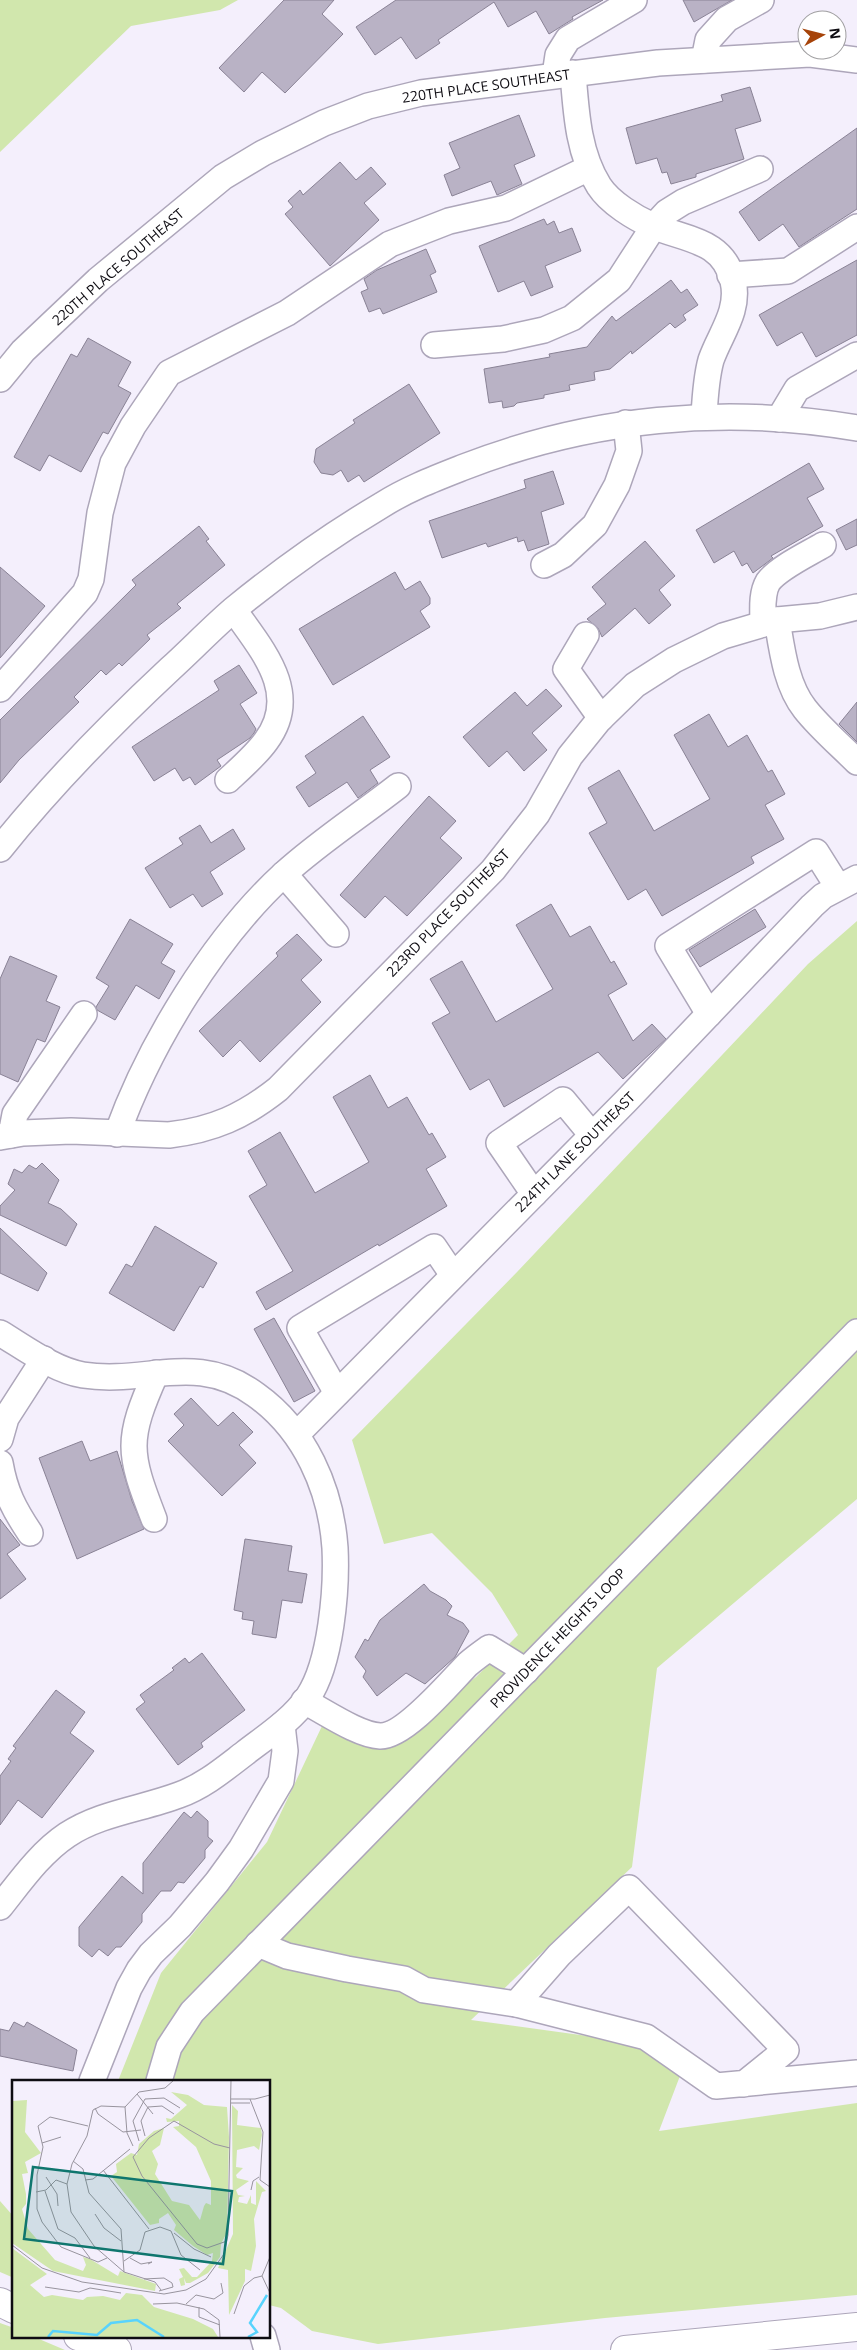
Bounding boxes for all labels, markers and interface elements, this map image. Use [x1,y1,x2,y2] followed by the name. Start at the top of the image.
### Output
[797,10,847,60] north arrow
[825,27,846,40] text: N
[401,64,571,107] street label: 220TH PLACE SOUTHEAST
[48,204,188,329] street label: 220TH PLACE SOUTHEAST
[382,845,514,980] street label: 223RD PLACE SOUTHEAST
[510,1087,639,1216] street label: 224TH LANE SOUTHEAST
[486,1563,630,1712] street label: PROVIDENCE HEIGHTS LOOP
[12,2080,270,2338] inset map

